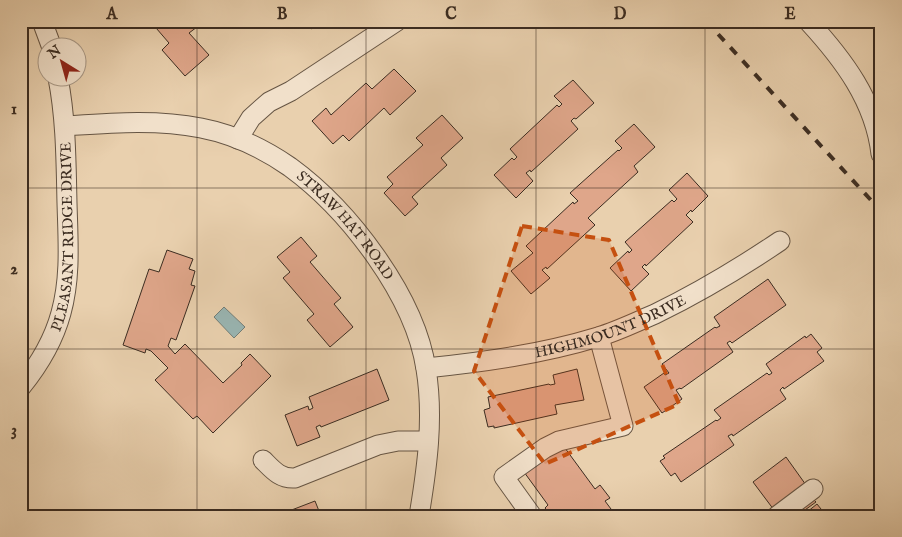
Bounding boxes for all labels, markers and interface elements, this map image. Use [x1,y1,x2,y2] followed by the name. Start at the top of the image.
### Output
[106,5,119,25] text: A
[277,5,288,25] text: B
[445,5,457,25] text: C
[614,5,627,25] text: D
[784,5,796,25] text: E
[38,38,88,88] north arrow
[44,42,65,64] text: N
[11,100,17,120] text: 1
[47,142,78,334] street label: PLEASANT RIDGE DRIVE
[293,167,398,284] street label: STRAW HAT ROAD
[10,260,18,280] text: 2
[533,291,689,362] street label: HIGHMOUNT DRIVE
[11,421,17,441] text: 3

